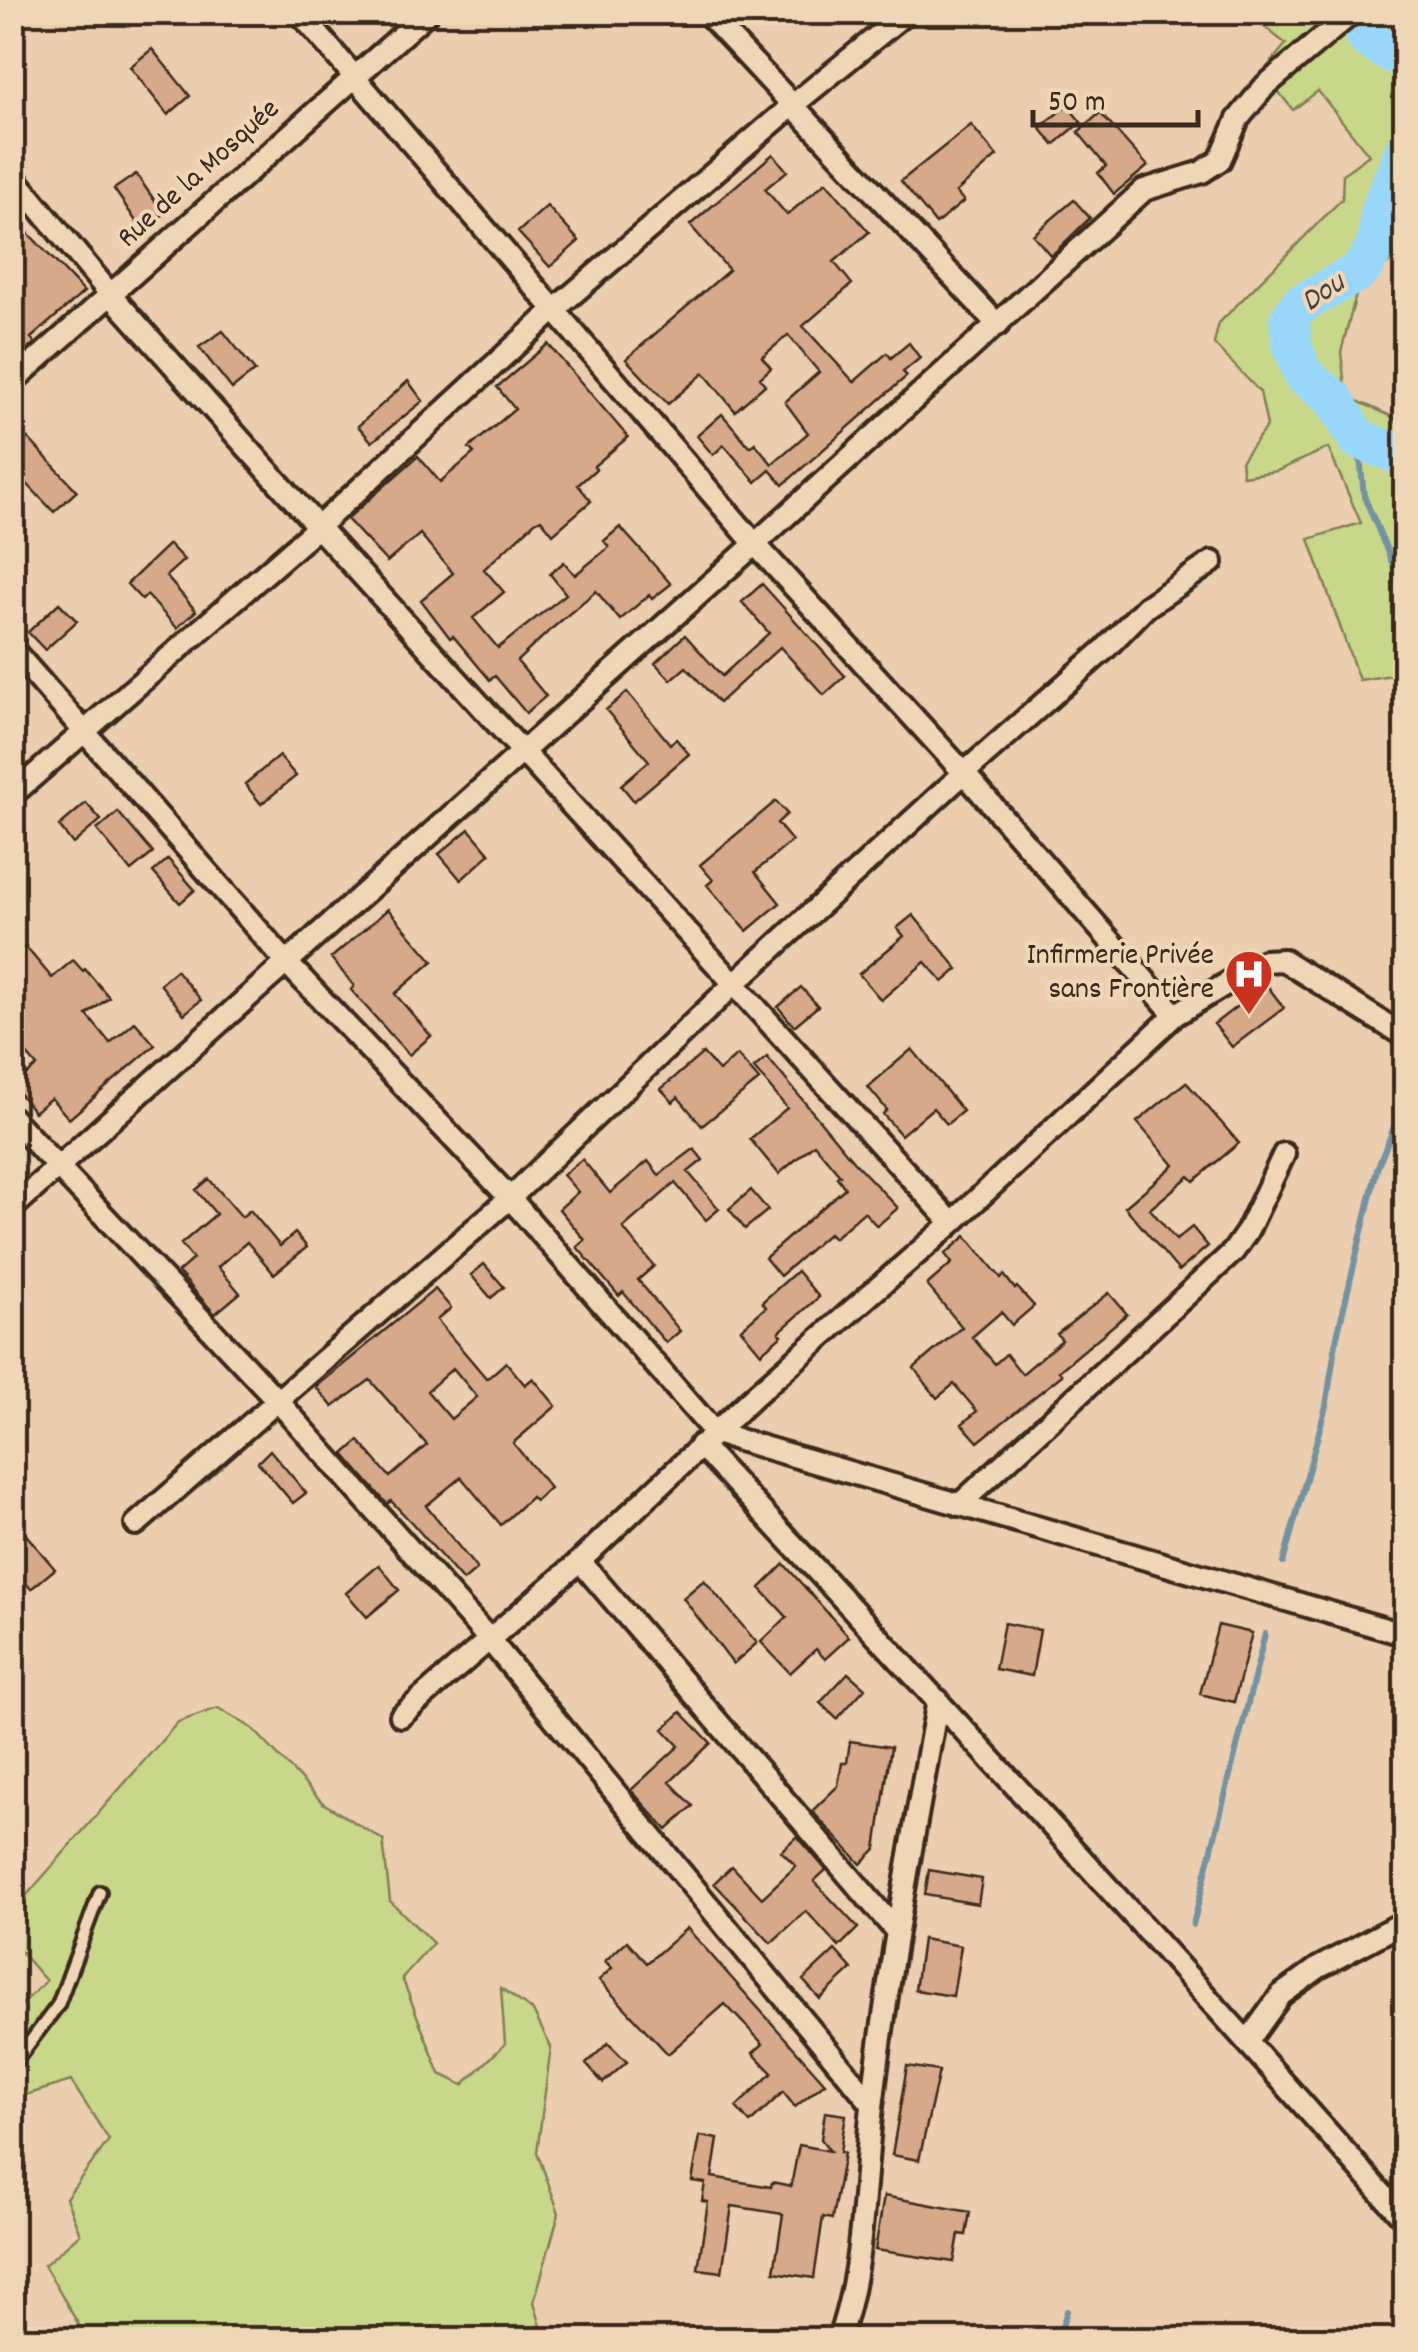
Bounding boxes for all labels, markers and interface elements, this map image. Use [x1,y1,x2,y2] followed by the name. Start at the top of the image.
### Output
[1033,65,1198,127] scale bar
[1048,83,1106,126] text: 50 m
[109,90,291,260] street label: Rue de la Mosquée
[1293,261,1357,326] water label: Dou
[1026,936,1214,1013] place label: Infirmerie Privée sans Frontière
[1223,948,1275,1016] hospital icon: Infirmerie Privée sans Frontière

